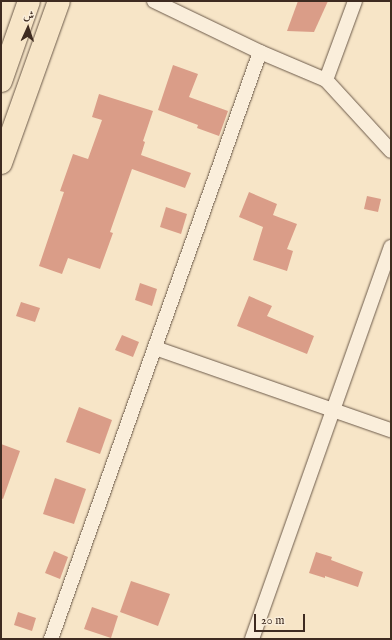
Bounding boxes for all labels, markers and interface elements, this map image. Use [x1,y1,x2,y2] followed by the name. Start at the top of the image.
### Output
[8,8,48,48] north arrow
[23,9,34,23] text: ش
[256,606,307,632] scale bar
[261,613,284,628] text: 20 m

